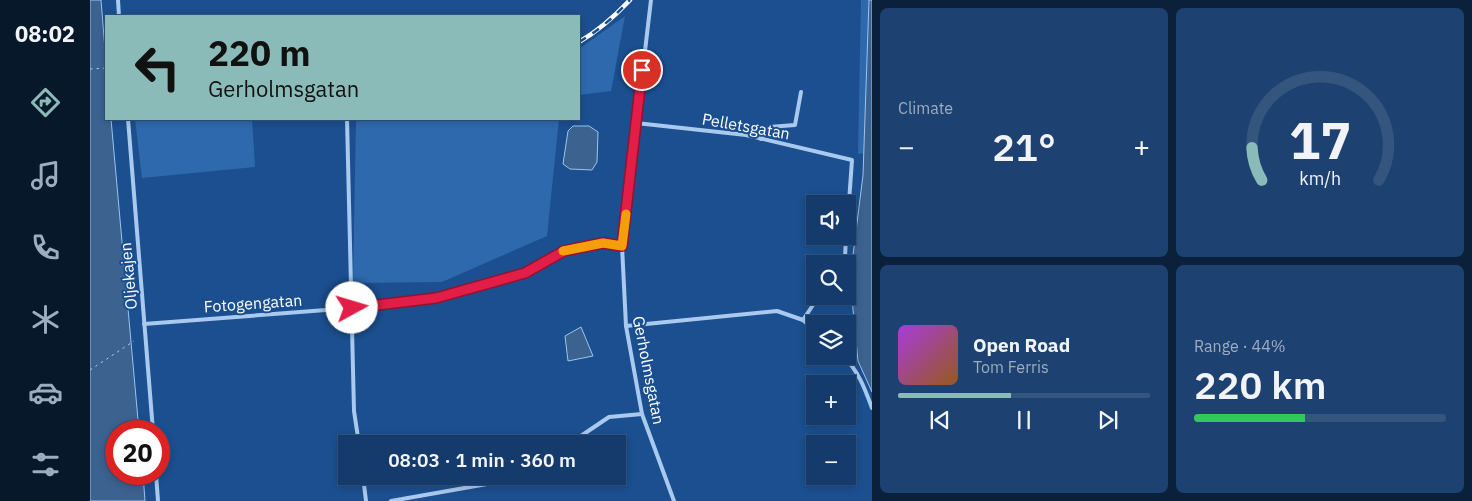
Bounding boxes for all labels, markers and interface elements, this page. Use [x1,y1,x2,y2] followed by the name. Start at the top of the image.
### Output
[15,19,75,48] text: 08:02
[208,30,311,76] text: 220 m
[125,35,190,100] icon: left
[621,49,663,91] pin
[628,56,656,84] icon: arrive
[208,74,359,103] text: Gerholmsgatan
[28,85,63,120] icon: directions
[898,98,953,118] text: Climate
[1289,106,1351,173] text: 17
[700,108,792,144] street label: Pelletsgatan
[992,122,1056,171] text: 21°
[898,128,915,165] text: −
[1133,128,1150,165] text: +
[28,158,63,193] icon: music
[1299,167,1341,190] text: km/h
[806,195,856,485] map controls
[806,195,856,245] button: sound
[28,230,63,265] icon: phone
[115,242,141,310] street label: Oljekajen
[806,255,856,305] button: search
[325,281,377,333] position arrow
[203,290,303,316] street label: Fotogengatan
[28,302,63,337] icon: climate
[629,314,669,426] street label: Gerholmsgatan
[806,315,856,365] button: layers
[973,333,1070,357] text: Open Road
[1194,336,1286,356] text: Range · 44%
[973,357,1049,377] text: Tom Ferris
[1194,360,1326,409] text: 220 km
[28,375,63,410] icon: car
[806,375,856,425] button: +
[926,406,954,434] icon: previous
[1010,406,1038,434] icon: pause
[1094,406,1122,434] icon: next
[105,420,170,485] speed limit sign: 20
[806,435,856,485] button: −
[28,447,63,482] icon: filters
[388,448,576,472] text: 08:03 · 1 min · 360 m

